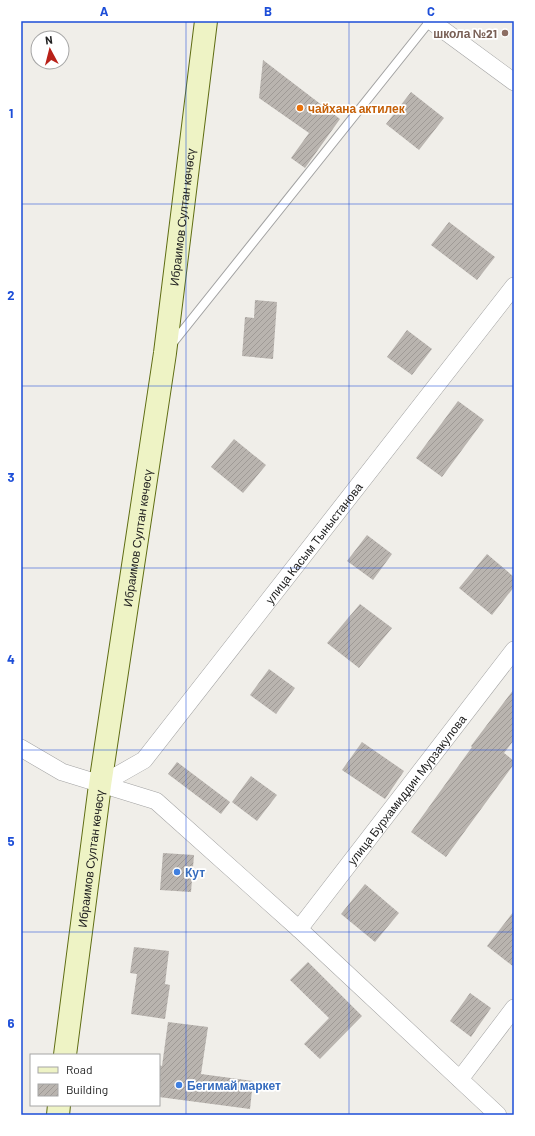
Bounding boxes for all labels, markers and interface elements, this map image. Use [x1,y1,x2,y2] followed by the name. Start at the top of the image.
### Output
[100,3,109,19] text: A
[264,3,272,19] text: B
[427,3,435,19] text: C
[433,26,497,40] place label: школа №21
[500,28,510,38] marker: школа №21
[30,30,70,70] north arrow
[44,33,53,46] text: N
[308,101,406,115] place label: чайхана актилек
[295,103,305,113] marker: чайхана актилек
[9,105,13,121] text: 1
[166,147,198,287] street label: Ибраимов Султан көчөсү
[7,287,15,303] text: 2
[120,468,155,608] street label: Ибраимов Султан көчөсү
[7,469,15,485] text: 3
[262,479,365,607] street label: улица Касым Тыныстанова
[7,651,15,667] text: 4
[344,712,469,868] street label: улица Бурхамиддин Мурзакулова
[75,789,107,928] street label: Ибраимов Султан көчөсү
[7,833,15,849] text: 5
[185,865,205,880] place label: Кут
[172,867,182,877] marker: Кут
[8,1015,15,1031] text: 6
[30,1054,160,1106] legend
[66,1062,93,1076] text: Road
[187,1078,281,1093] place label: Бегимай маркет
[174,1080,184,1090] marker: Бегимай маркет
[66,1082,108,1096] text: Building

